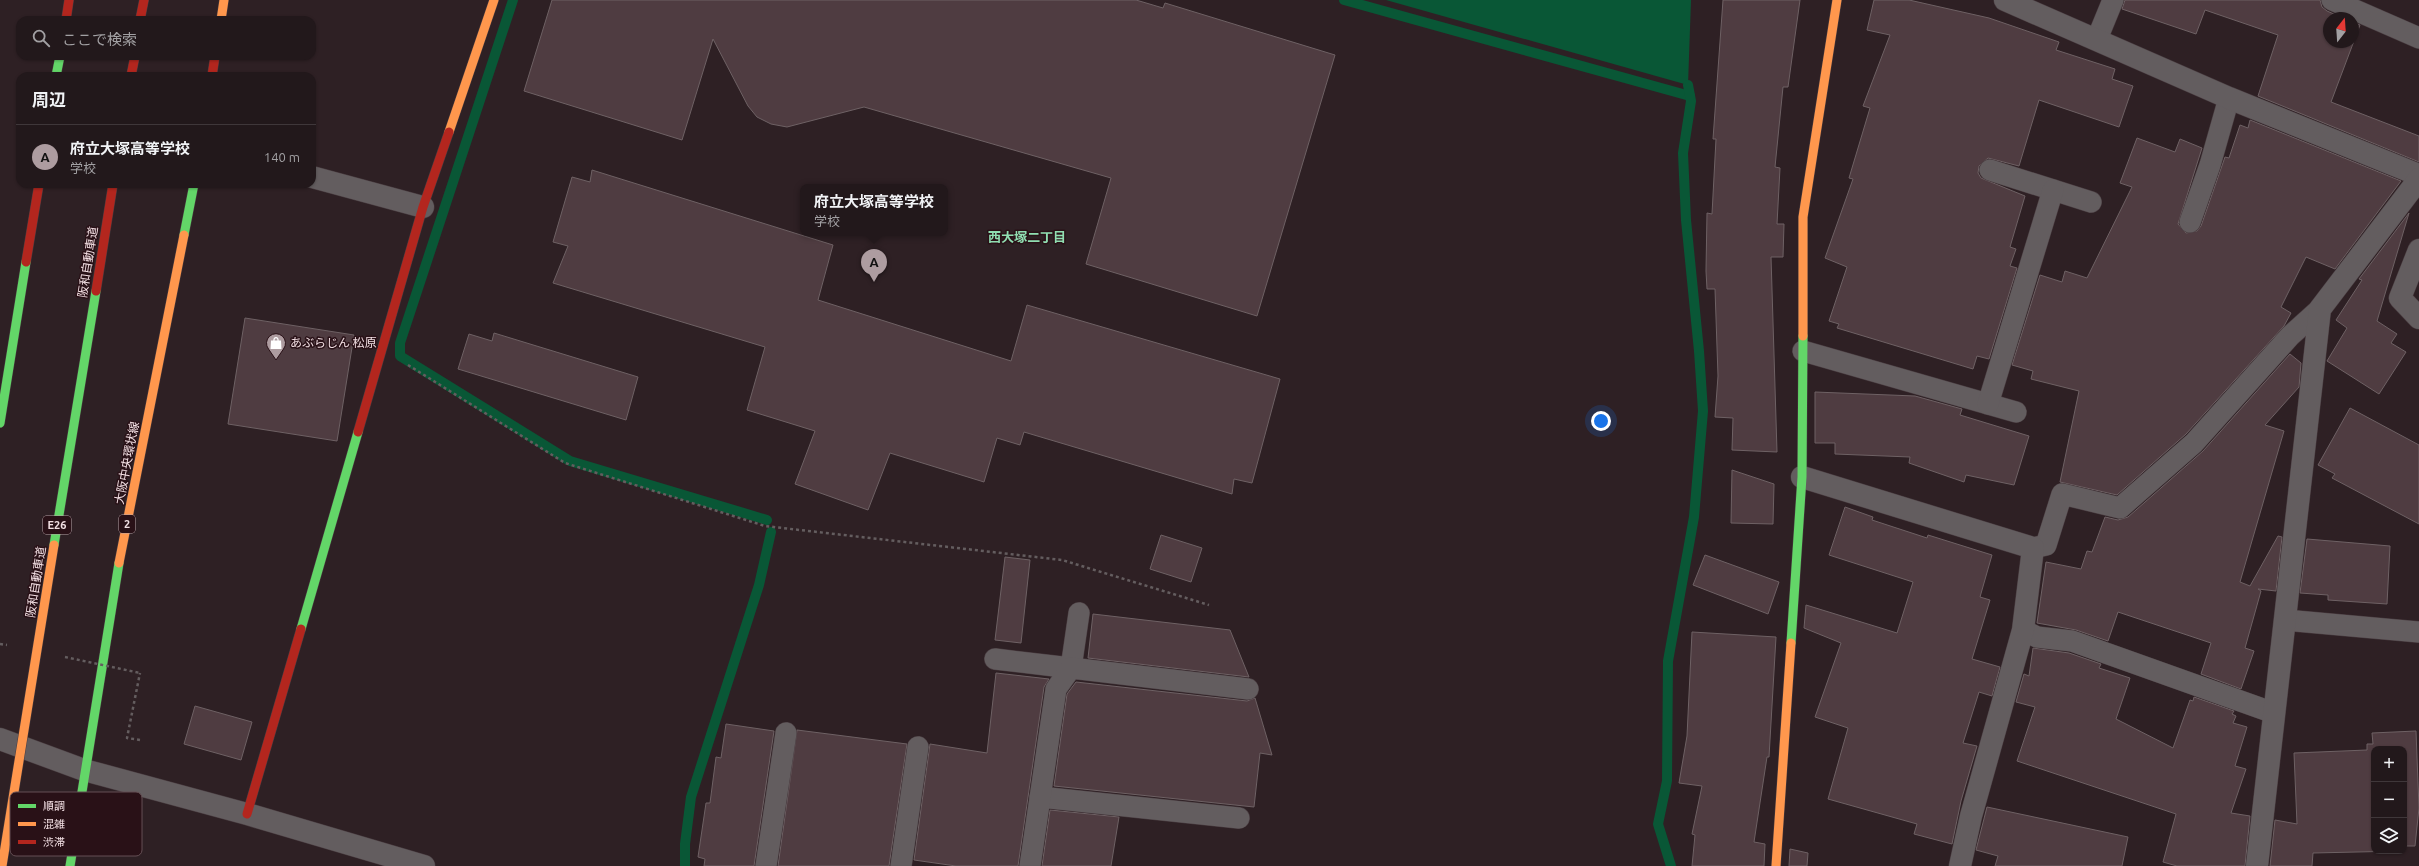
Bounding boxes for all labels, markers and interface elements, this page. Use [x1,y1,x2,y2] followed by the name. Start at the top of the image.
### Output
[2323,12,2359,48] north arrow
[16,16,316,60] search box
[30,27,52,49] icon: search
[62,31,137,48] text: ここで検索
[32,90,66,109] text: 周辺
[70,140,190,157] text: 府立大塚高等学校
[40,150,50,164] text: A
[264,150,300,164] text: 140 m
[70,161,96,175] text: 学校
[800,184,948,236] popup
[814,193,934,210] text: 府立大塚高等学校
[814,214,840,228] text: 学校
[75,225,100,299] street label: 阪和自動車道
[988,230,1066,244] district label: 西大塚二丁目
[861,249,887,282] pin: A
[265,332,287,360] shop icon: あぶらじん 松原
[290,336,377,349] place label: あぶらじん 松原
[1591,411,1611,431] your location
[112,420,141,505] street label: 大阪中央環状線
[119,515,135,533] road number: 2
[43,516,71,534] road number: E26
[23,545,48,619] street label: 阪和自動車道
[2371,746,2407,854] map controls
[2371,746,2407,782] button: +
[2371,782,2407,818] button: −
[10,792,142,856] legend
[43,800,65,812] text: 順調
[43,818,65,830] text: 混雑
[2371,818,2407,854] button: layers
[43,836,65,848] text: 渋滞

